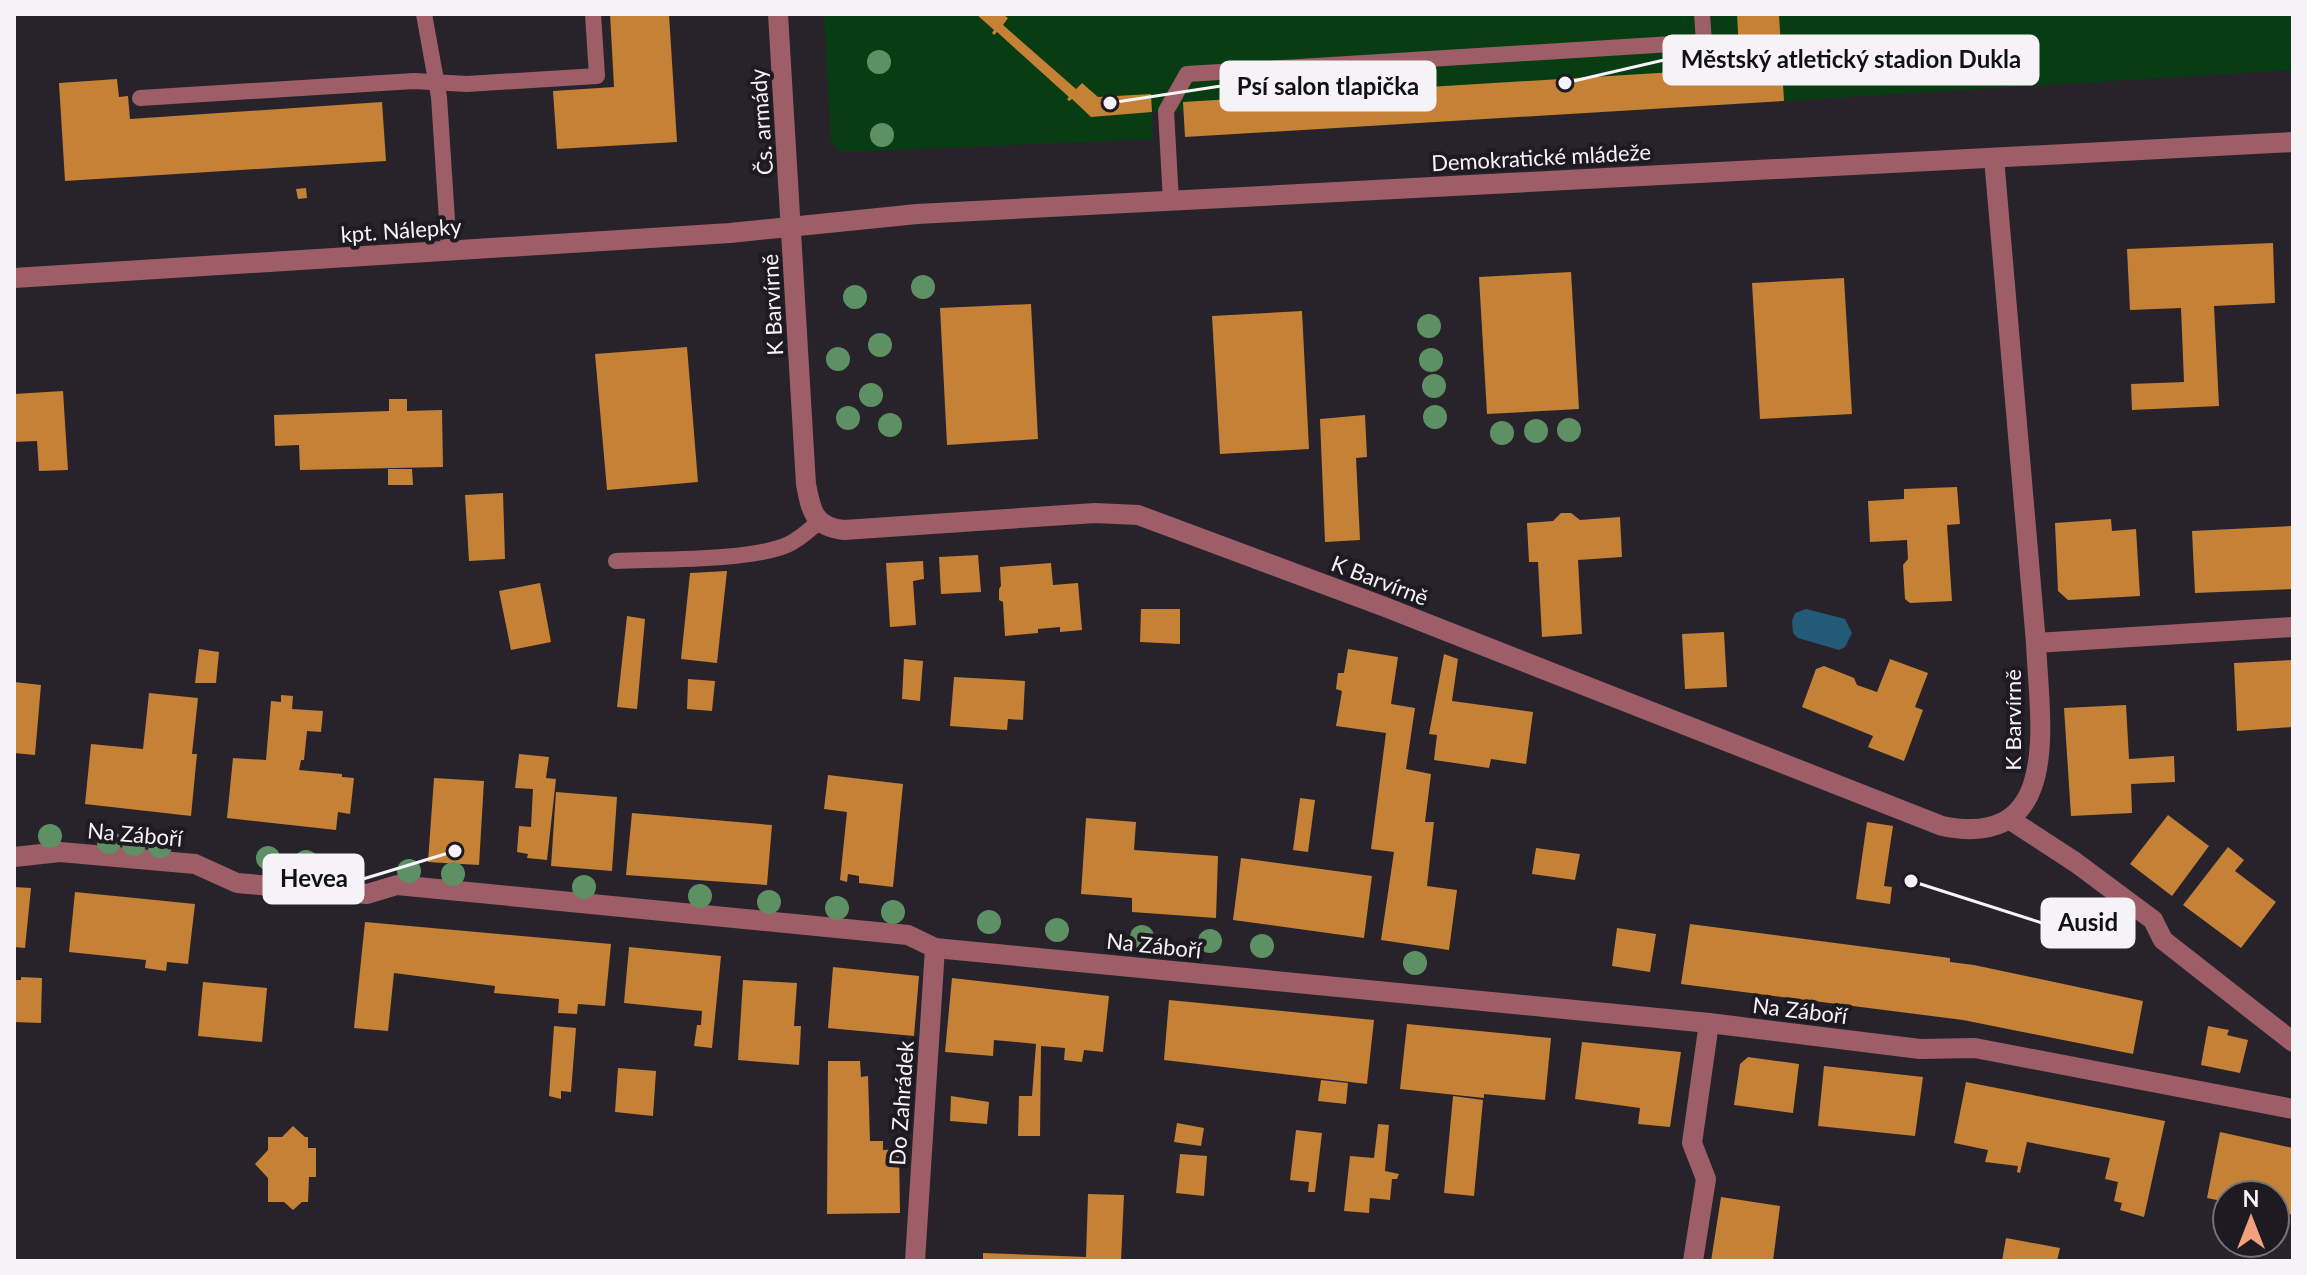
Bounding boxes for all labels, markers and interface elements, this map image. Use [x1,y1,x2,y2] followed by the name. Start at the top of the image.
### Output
[1664,36,2038,84] callout: Městský atletický stadion Dukla
[1681,44,2021,73] text: Městský atletický stadion Dukla
[1221,62,1435,110] callout: Psí salon tlapička
[744,67,778,176] street label: Čs. armády
[1237,71,1419,100] text: Psí salon tlapička
[1430,138,1652,176] street label: Demokratické mládeže
[340,212,463,248] street label: kpt. Nálepky
[756,253,788,357] street label: K Barvírně
[1328,549,1432,611] street label: K Barvírně
[1999,669,2026,771] street label: K Barvírně
[86,816,184,852] street label: Na Záboří
[264,855,363,903] callout: Hevea
[280,863,348,892] text: Hevea
[2042,899,2134,947] callout: Ausid
[2057,907,2118,936] text: Ausid
[1105,927,1203,963] street label: Na Záboří
[1751,991,1850,1029] street label: Na Záboří
[883,1039,919,1166] street label: Do Zahrádek
[2211,1179,2291,1259] north arrow
[2243,1185,2259,1212] text: N

